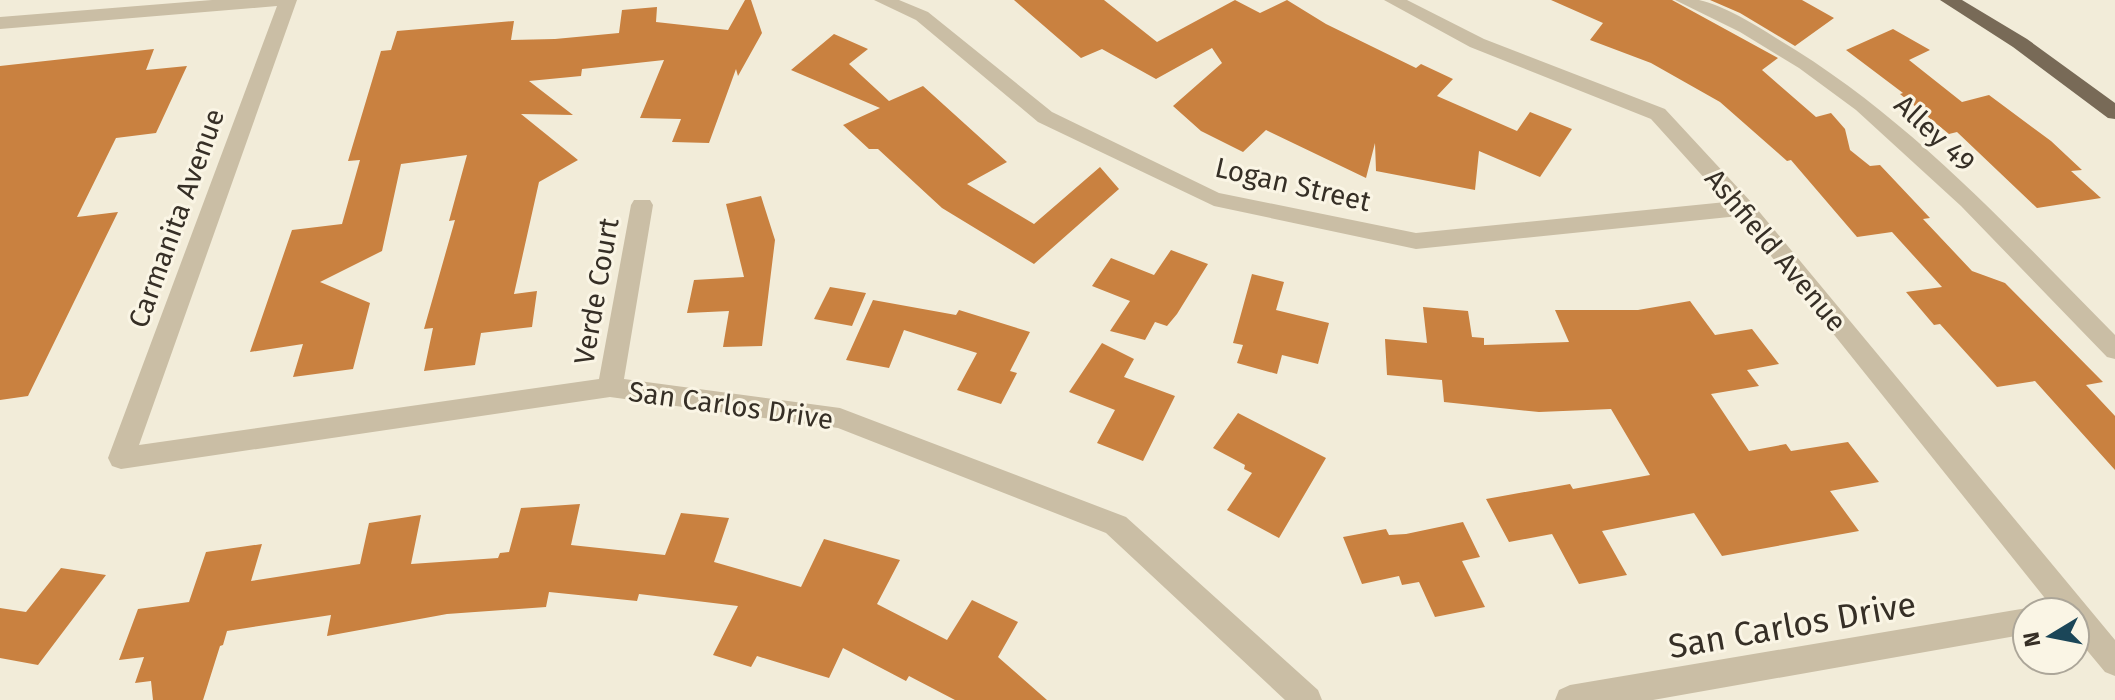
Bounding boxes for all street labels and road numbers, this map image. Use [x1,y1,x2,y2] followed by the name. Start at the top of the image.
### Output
[1888,88,1982,179] street label: Alley 49
[122,104,231,332] street label: Carmanita Avenue
[1212,151,1375,219] street label: Logan Street
[1698,162,1853,338] street label: Ashfield Avenue
[567,214,626,367] street label: Verde Court
[626,375,835,436] street label: San Carlos Drive
[1665,584,1919,667] street label: San Carlos Drive

